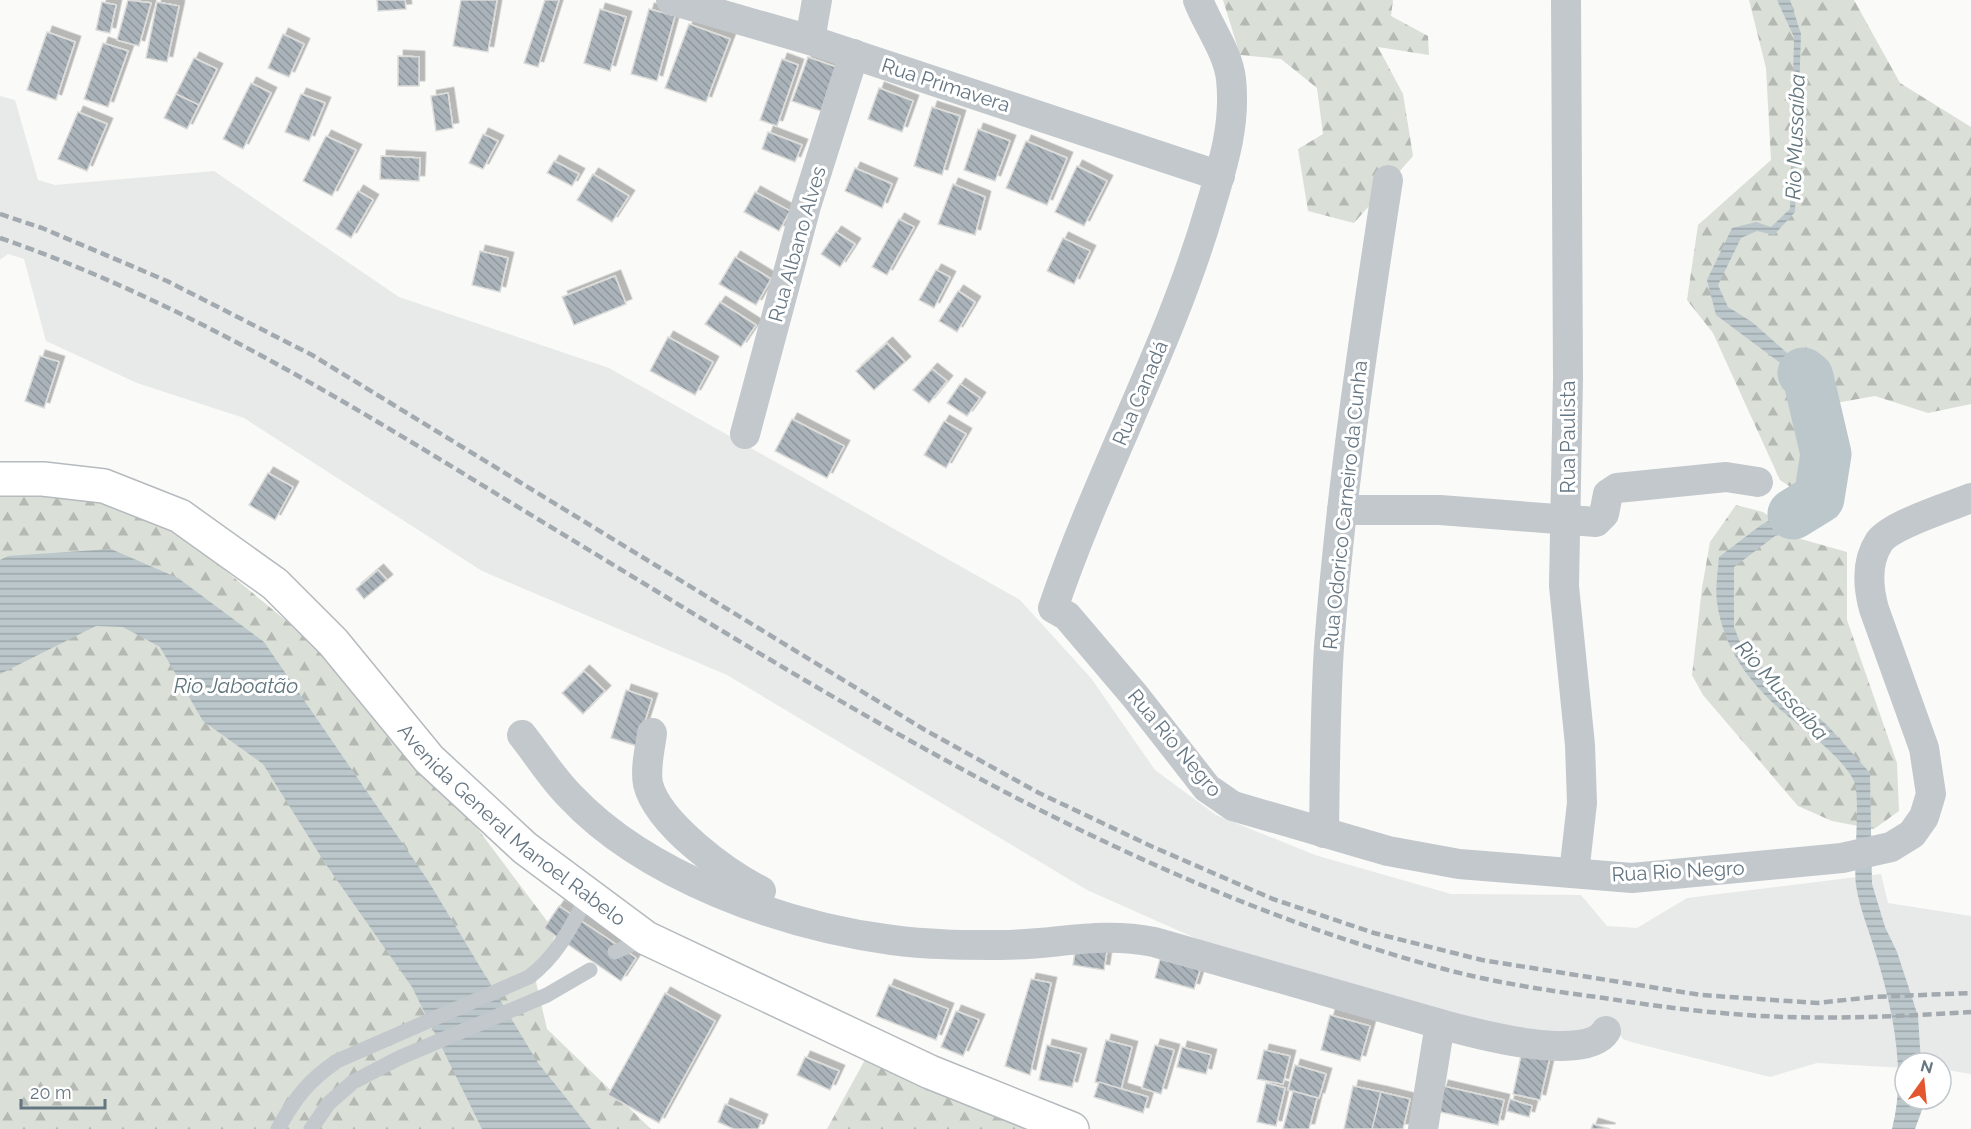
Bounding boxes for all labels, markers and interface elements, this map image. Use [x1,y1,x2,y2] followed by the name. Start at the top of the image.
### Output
[879,53,1013,117] street label: Rua Primavera
[1780,74,1810,200] water label: Rio Mussaíba
[763,163,831,325] street label: Rua Albano Alves
[1107,337,1173,449] street label: Rua Canadá
[1318,359,1372,651] street label: Rua Odorico Carneiro da Cunha
[1556,381,1580,493] street label: Rua Paulista
[1731,635,1833,745] water label: Rio Mussaíba
[174,673,298,698] water label: Rio Jaboatão
[1123,684,1227,802] street label: Rua Rio Negro
[393,719,631,931] street label: Avenida General Manoel Rabelo
[1611,856,1745,886] street label: Rua Rio Negro
[1893,1051,1953,1111] north arrow
[1918,1056,1935,1078] text: N
[21,1072,105,1110] scale bar
[30,1082,72,1103] text: 20 m

